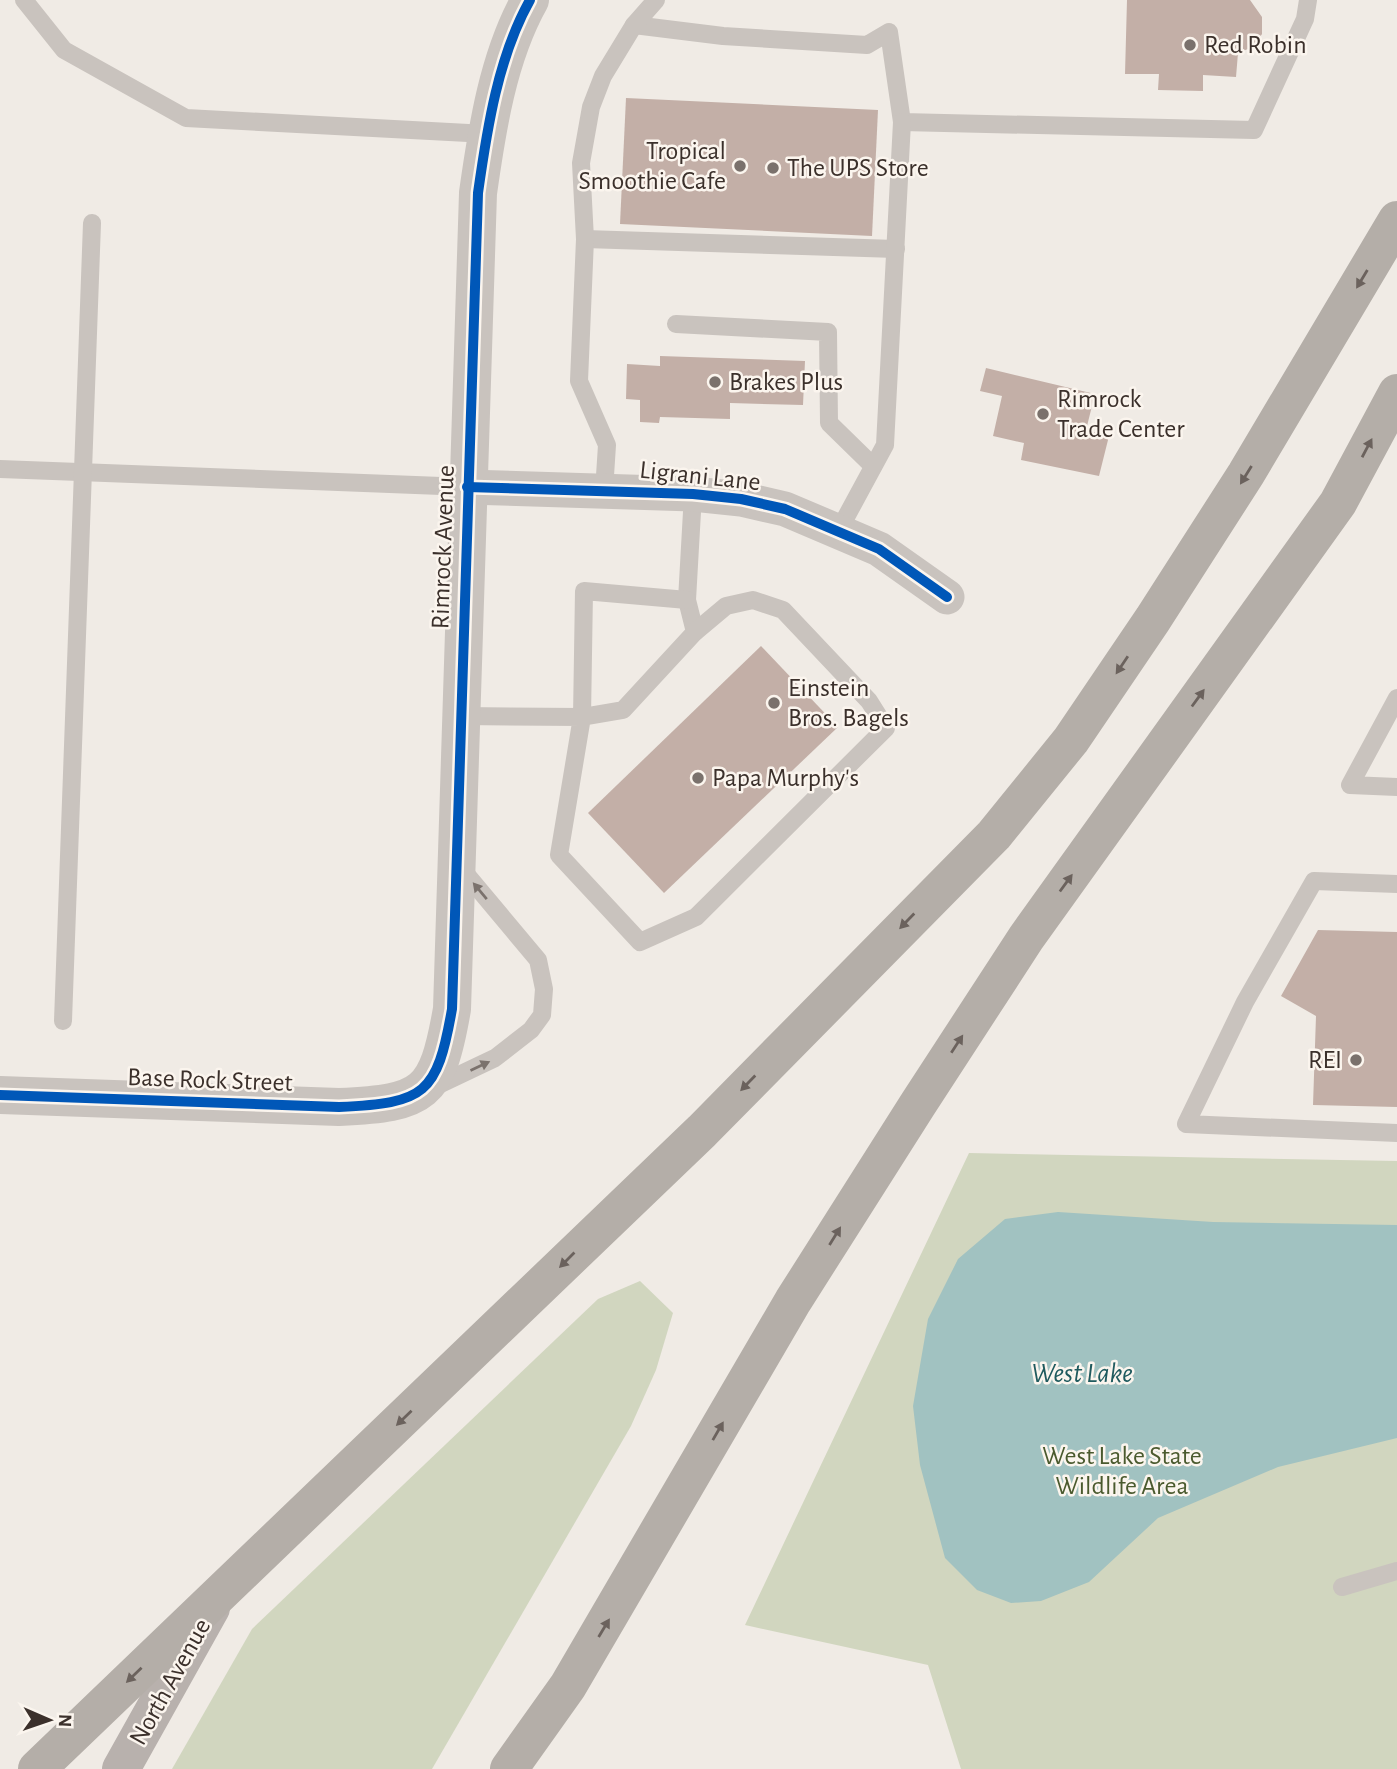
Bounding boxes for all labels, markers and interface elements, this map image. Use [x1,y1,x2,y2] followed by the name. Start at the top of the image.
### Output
[1204,32,1307,58] place label: Red Robin
[1182,37,1198,53] marker: Red Robin
[579,138,726,194] place label: Tropical Smoothie Cafe
[787,155,929,181] place label: The UPS Store
[732,158,748,174] marker: Tropical Smoothie Cafe
[765,160,781,176] marker: The UPS Store
[1356,270,1368,289] one-way arrow
[729,369,843,395] place label: Brakes Plus
[707,374,723,390] marker: Brakes Plus
[1057,386,1185,442] place label: Rimrock Trade Center
[1035,406,1051,422] marker: Rimrock Trade Center
[1362,438,1373,458] one-way arrow
[638,457,762,495] street label: Ligrani Lane
[427,464,459,630] street label: Rimrock Avenue
[1240,465,1252,484] one-way arrow
[1115,656,1129,674] one-way arrow
[788,675,909,731] place label: Einstein Bros. Bagels
[1191,689,1205,707] one-way arrow
[766,695,782,711] marker: Einstein Bros. Bagels
[712,765,859,791] place label: Papa Murphy's
[690,770,706,786] marker: Papa Murphy's
[1059,874,1073,892] one-way arrow
[473,882,488,899] one-way arrow
[899,912,916,929] one-way arrow
[951,1035,964,1054] one-way arrow
[1308,1047,1342,1073] place label: REI
[1348,1052,1364,1068] marker: REI
[470,1060,490,1072] one-way arrow
[127,1064,293,1096] street label: Base Rock Street
[741,1074,757,1091] one-way arrow
[828,1226,841,1246] one-way arrow
[559,1251,576,1268] one-way arrow
[1031,1360,1133,1388] water label: West Lake
[396,1409,413,1425] one-way arrow
[712,1422,724,1441] one-way arrow
[1042,1443,1202,1499] park label: West Lake State Wildlife Area
[125,1614,215,1750] street label: North Avenue
[597,1618,610,1637] one-way arrow
[126,1667,143,1683] one-way arrow
[14,1685,84,1755] north arrow
[55,1714,74,1727] text: N

